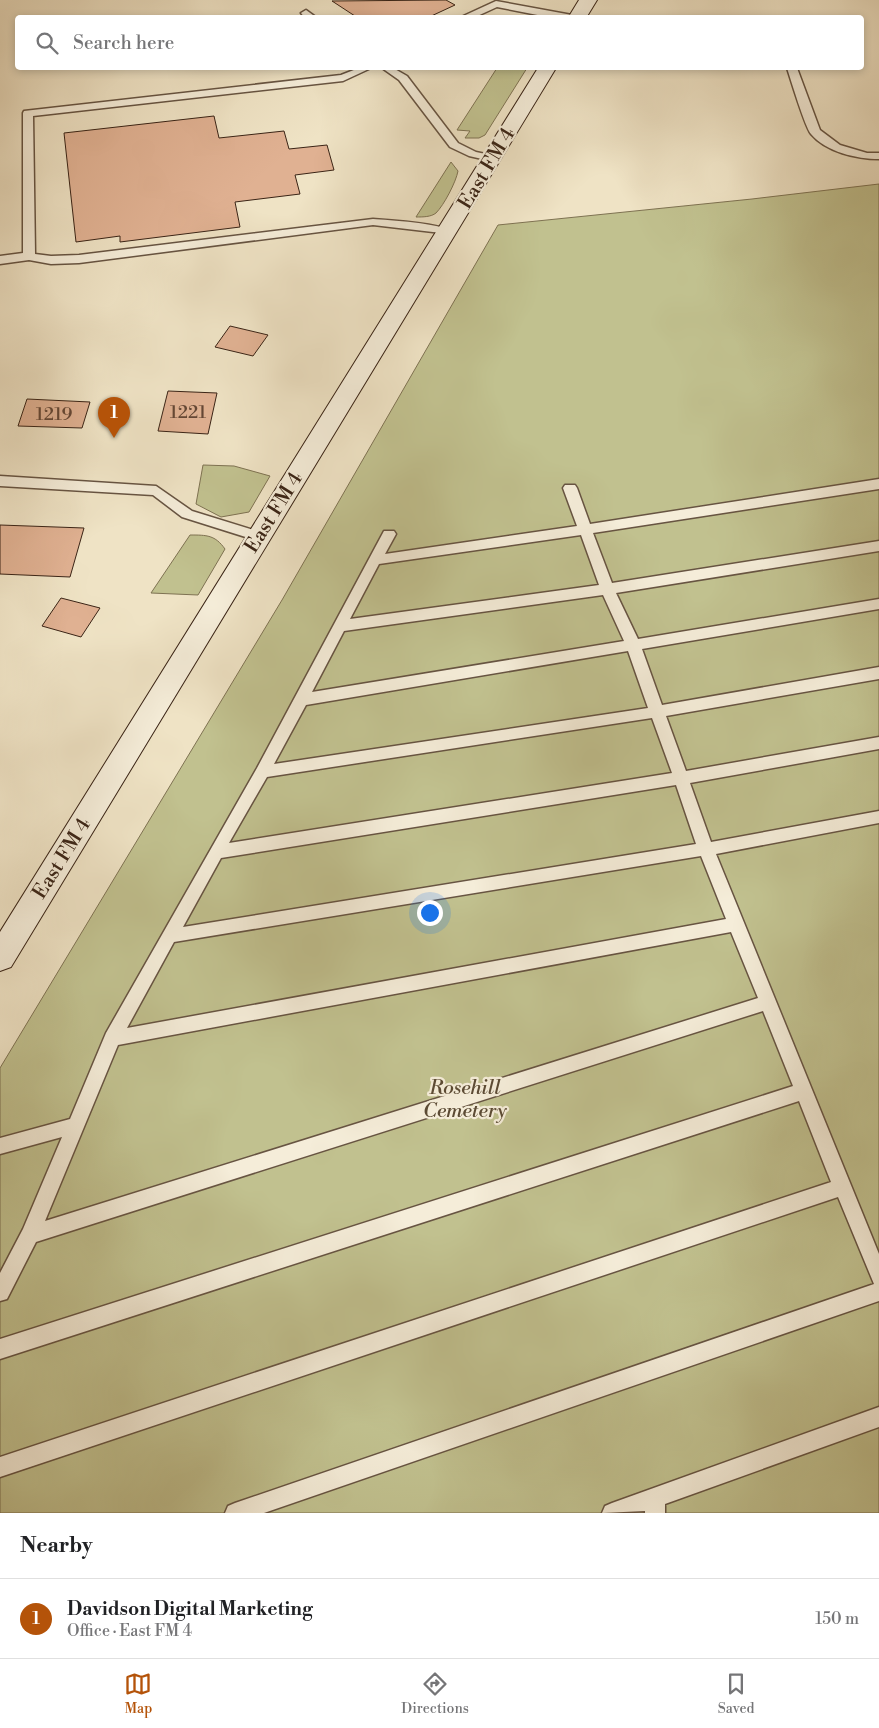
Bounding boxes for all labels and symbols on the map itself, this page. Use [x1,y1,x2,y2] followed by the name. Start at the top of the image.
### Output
[453,123,521,214] street label: East FM 4
[98,397,130,438] pin: 1
[170,401,207,424] house number: 1221
[36,403,72,426] house number: 1219
[240,468,309,558] street label: East FM 4
[28,814,97,904] street label: East FM 4
[417,900,443,926] your location
[423,1076,507,1124] park label: Rosehill Cemetery

